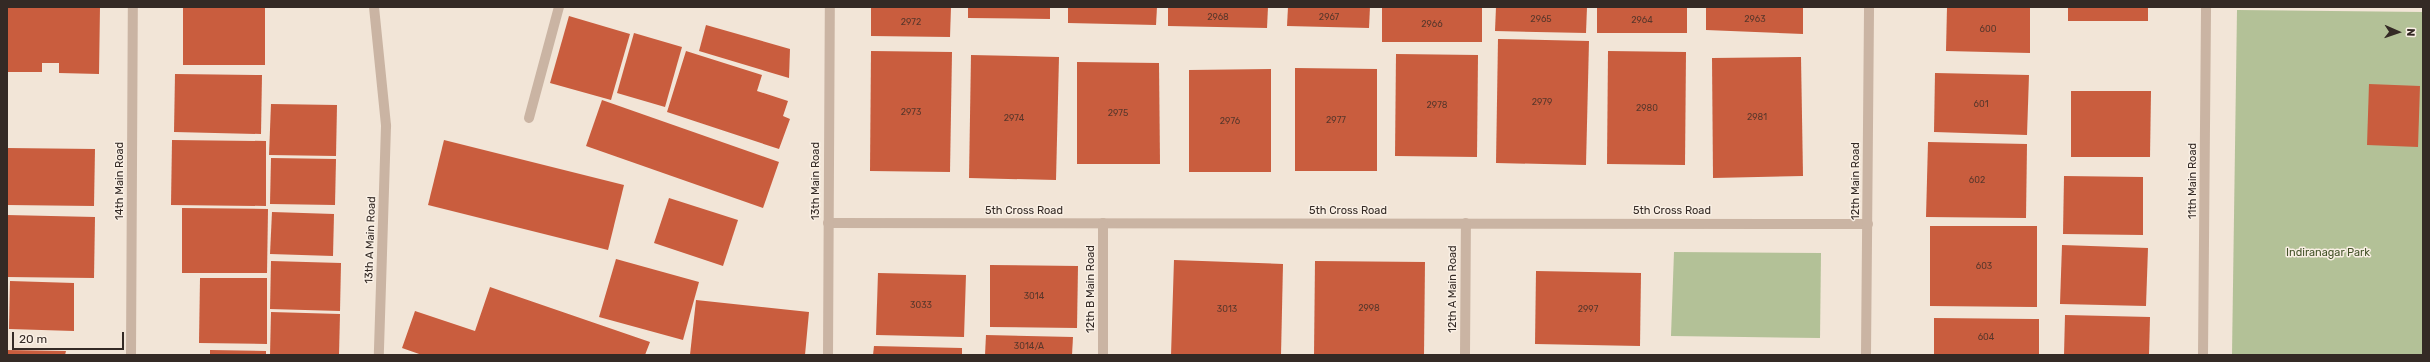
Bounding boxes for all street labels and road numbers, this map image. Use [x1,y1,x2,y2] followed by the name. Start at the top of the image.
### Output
[113,142,127,220] street label: 14th Main Road
[809,142,823,220] street label: 13th Main Road
[1849,142,1863,220] street label: 12th Main Road
[2186,143,2200,219] street label: 11th Main Road
[363,196,379,284] street label: 13th A Main Road
[985,204,1063,218] street label: 5th Cross Road
[1309,204,1387,218] street label: 5th Cross Road
[1633,204,1711,218] street label: 5th Cross Road
[1084,245,1098,333] street label: 12th B Main Road
[1446,245,1460,333] street label: 12th A Main Road

